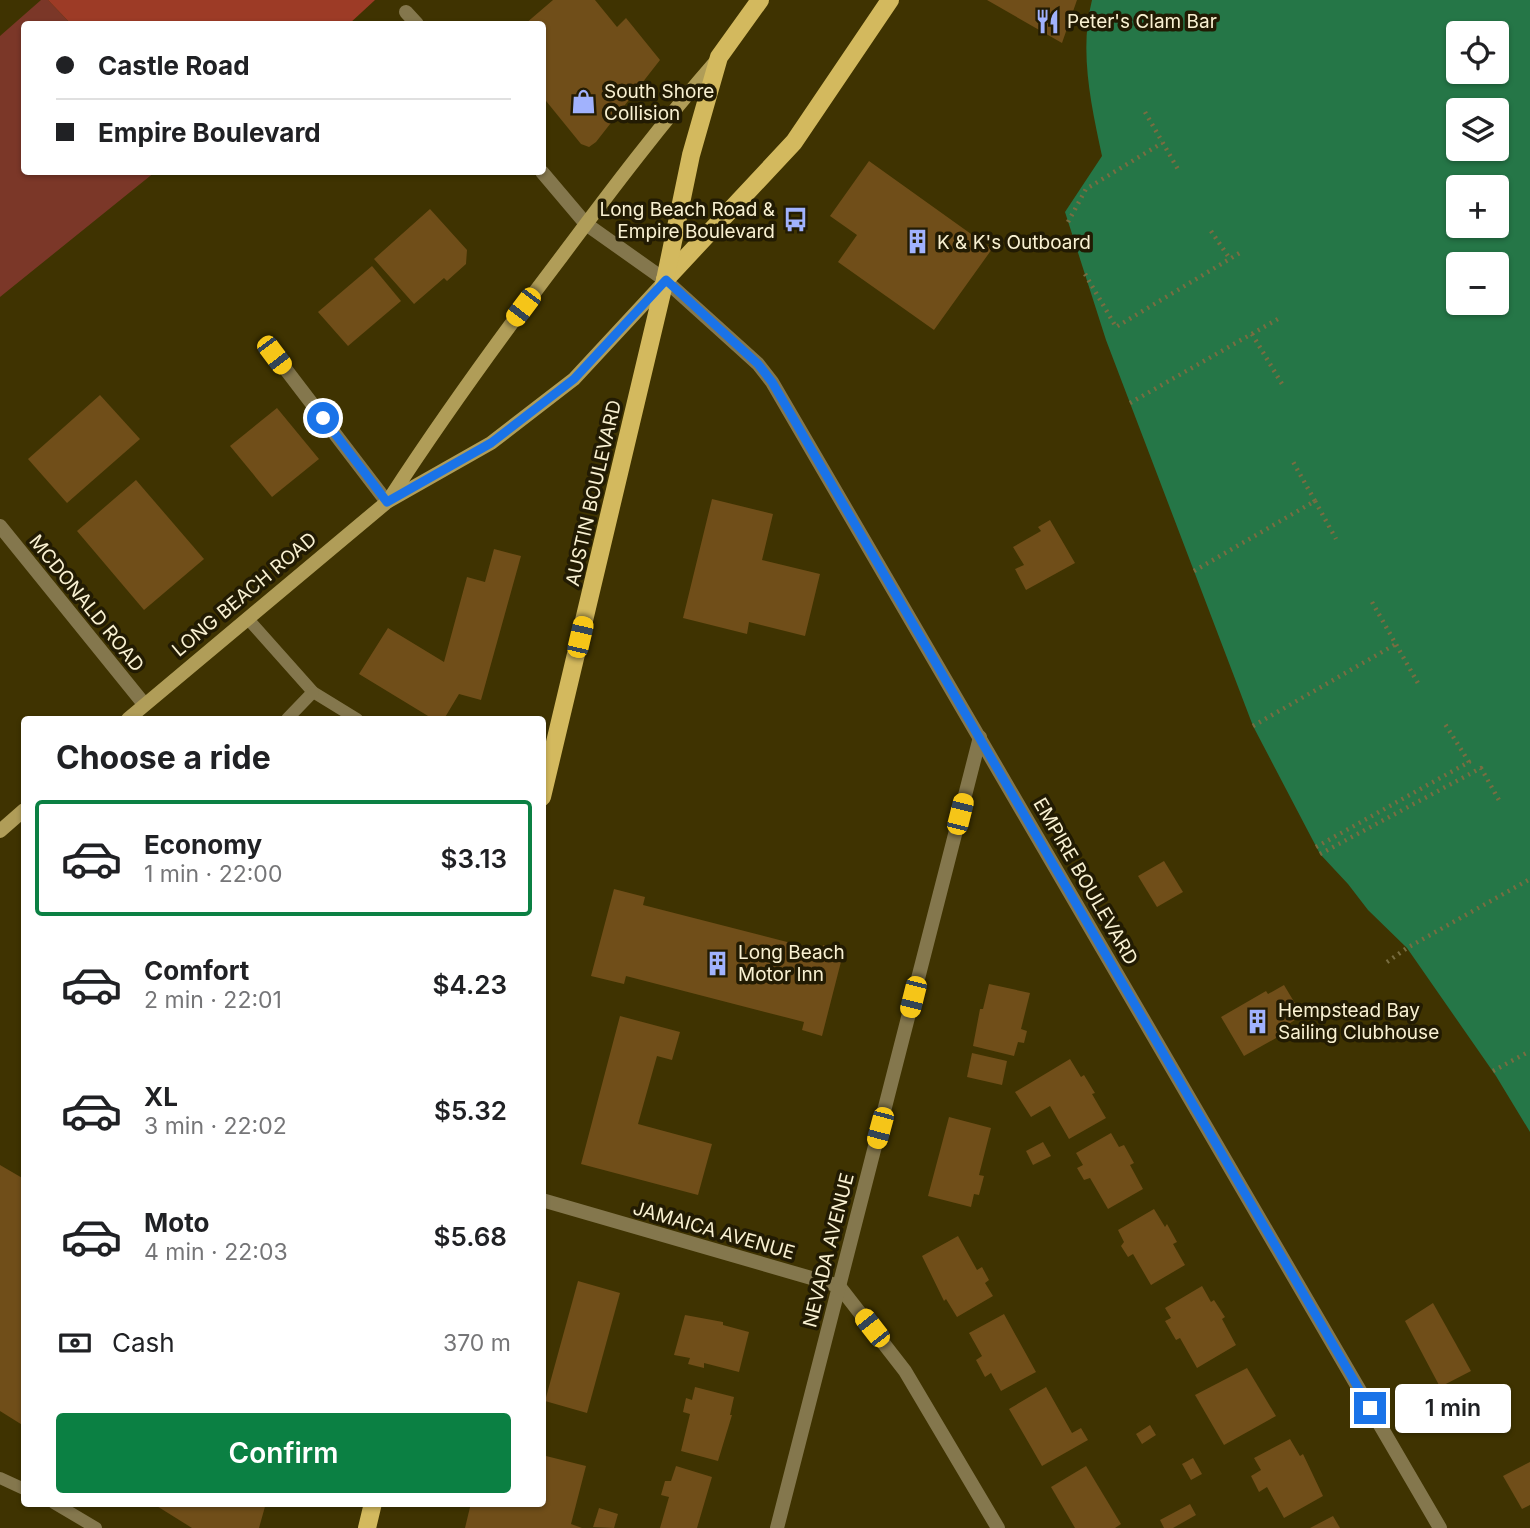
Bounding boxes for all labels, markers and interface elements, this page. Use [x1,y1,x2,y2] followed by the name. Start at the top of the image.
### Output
[1033,7,1061,35] restaurant icon: Peter's Clam Bar
[1067,10,1217,33] place label: Peter's Clam Bar
[1446,21,1509,315] map controls
[1446,21,1509,84] button: locate
[98,50,250,81] text: Castle Road
[604,80,714,125] place label: South Shore Collision
[570,88,598,116] shop icon: South Shore Collision
[1446,98,1509,161] button: layers
[98,117,321,148] text: Empire Boulevard
[1446,175,1509,238] button: +
[599,198,775,243] place label: Long Beach Road & Empire Boulevard
[781,206,809,234] bus stop icon: Long Beach Road & Empire Boulevard
[903,228,931,256] building icon: K & K's Outboard
[937,231,1091,254] place label: K & K's Outboard
[1446,252,1509,315] button: −
[502,284,545,330] car
[253,332,296,378] car
[561,398,626,588] street label: AUSTIN BOULEVARD
[307,402,339,434] route start
[168,527,321,661] street label: LONG BEACH ROAD
[24,530,149,676] street label: MCDONALD ROAD
[566,614,595,660] car
[56,738,271,777] text: Choose a ride
[945,791,976,837] car
[1028,794,1143,969] street label: EMPIRE BOULEVARD
[60,827,123,890] icon: car
[144,829,262,860] text: Economy
[441,843,507,874] text: $3.13
[144,860,282,888] text: 1 min · 22:00
[738,941,845,986] place label: Long Beach Motor Inn
[704,949,732,977] building icon: Long Beach Motor Inn
[60,953,123,1016] icon: car
[144,955,249,986] text: Comfort
[433,969,507,1000] text: $4.23
[898,974,929,1020] car
[144,986,282,1014] text: 2 min · 22:01
[1278,999,1439,1044] place label: Hempstead Bay Sailing Clubhouse
[1244,1007,1272,1035] building icon: Hempstead Bay Sailing Clubhouse
[60,1079,123,1142] icon: car
[144,1081,178,1112] text: XL
[434,1095,507,1126] text: $5.32
[865,1105,896,1151] car
[144,1112,287,1140] text: 3 min · 22:02
[798,1170,859,1330] street label: NEVADA AVENUE
[630,1196,797,1265] street label: JAMAICA AVENUE
[60,1205,123,1268] icon: car
[144,1207,209,1238] text: Moto
[434,1221,507,1252] text: $5.68
[144,1238,288,1266] text: 4 min · 22:03
[851,1305,894,1351] car
[56,1324,94,1362] icon: cash
[112,1327,175,1358] text: Cash
[443,1329,511,1357] text: 370 m
[1394,1384,1510,1432] callout: 1 min
[1354,1392,1386,1424] route end
[1425,1394,1481,1422] text: 1 min
[56,1413,511,1493] button: Confirm

